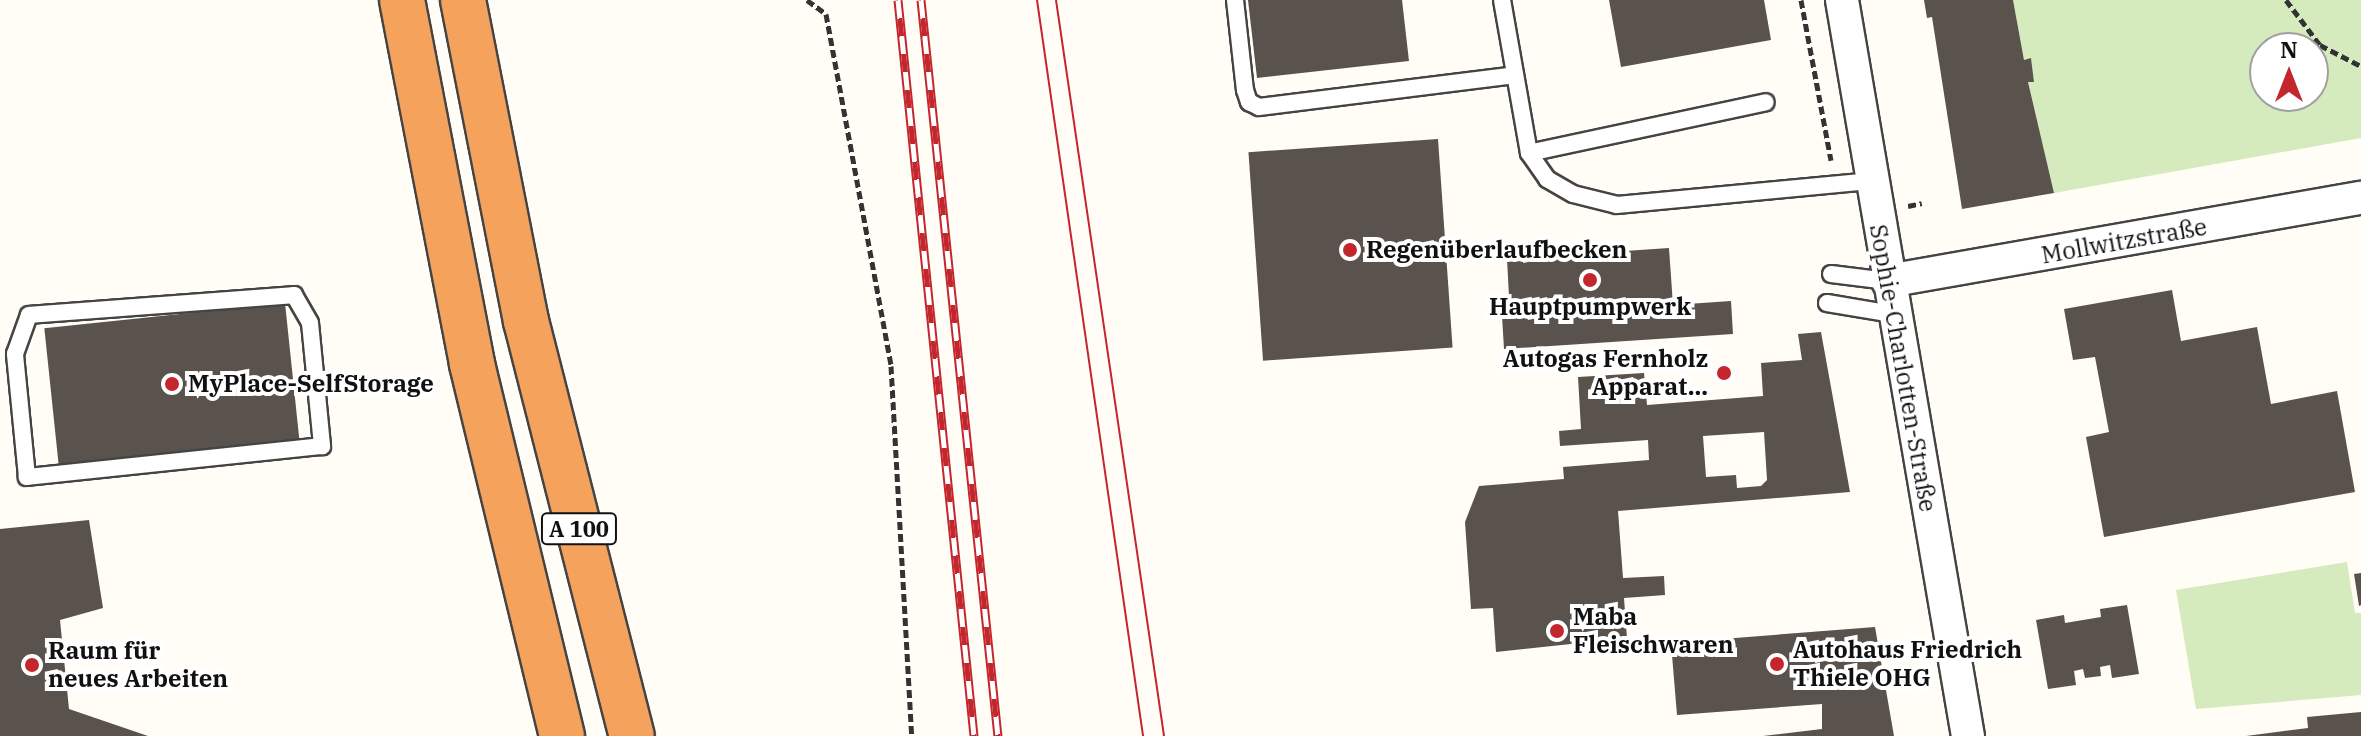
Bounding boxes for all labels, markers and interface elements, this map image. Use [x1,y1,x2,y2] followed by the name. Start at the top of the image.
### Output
[2249,32,2329,112] north arrow
[2280,35,2298,64] text: N
[2039,212,2209,270] street label: Mollwitzstraße
[1864,222,1942,514] street label: Sophie-Charlotten-Straße
[1366,236,1628,264] place label: Regenüberlaufbecken
[1341,241,1359,259] marker: Regenüberlaufbecken
[1581,271,1599,289] marker: Hauptpumpwerk
[1489,293,1691,321] place label: Hauptpumpwerk
[1503,345,1708,401] place label: Autogas Fernholz Apparat...
[1715,364,1733,382] marker: Autogas Fernholz Apparat...
[188,370,434,398] place label: MyPlace-SelfStorage
[163,375,181,393] marker: MyPlace-SelfStorage
[539,511,619,547] road number: A 100
[1573,603,1734,659] place label: Maba Fleischwaren
[1548,622,1566,640] marker: Maba Fleischwaren
[1793,636,2022,692] place label: Autohaus Friedrich Thiele OHG
[48,637,228,693] place label: Raum für neues Arbeiten
[1768,655,1786,673] marker: Autohaus Friedrich Thiele OHG
[23,656,41,674] marker: Raum für neues Arbeiten

